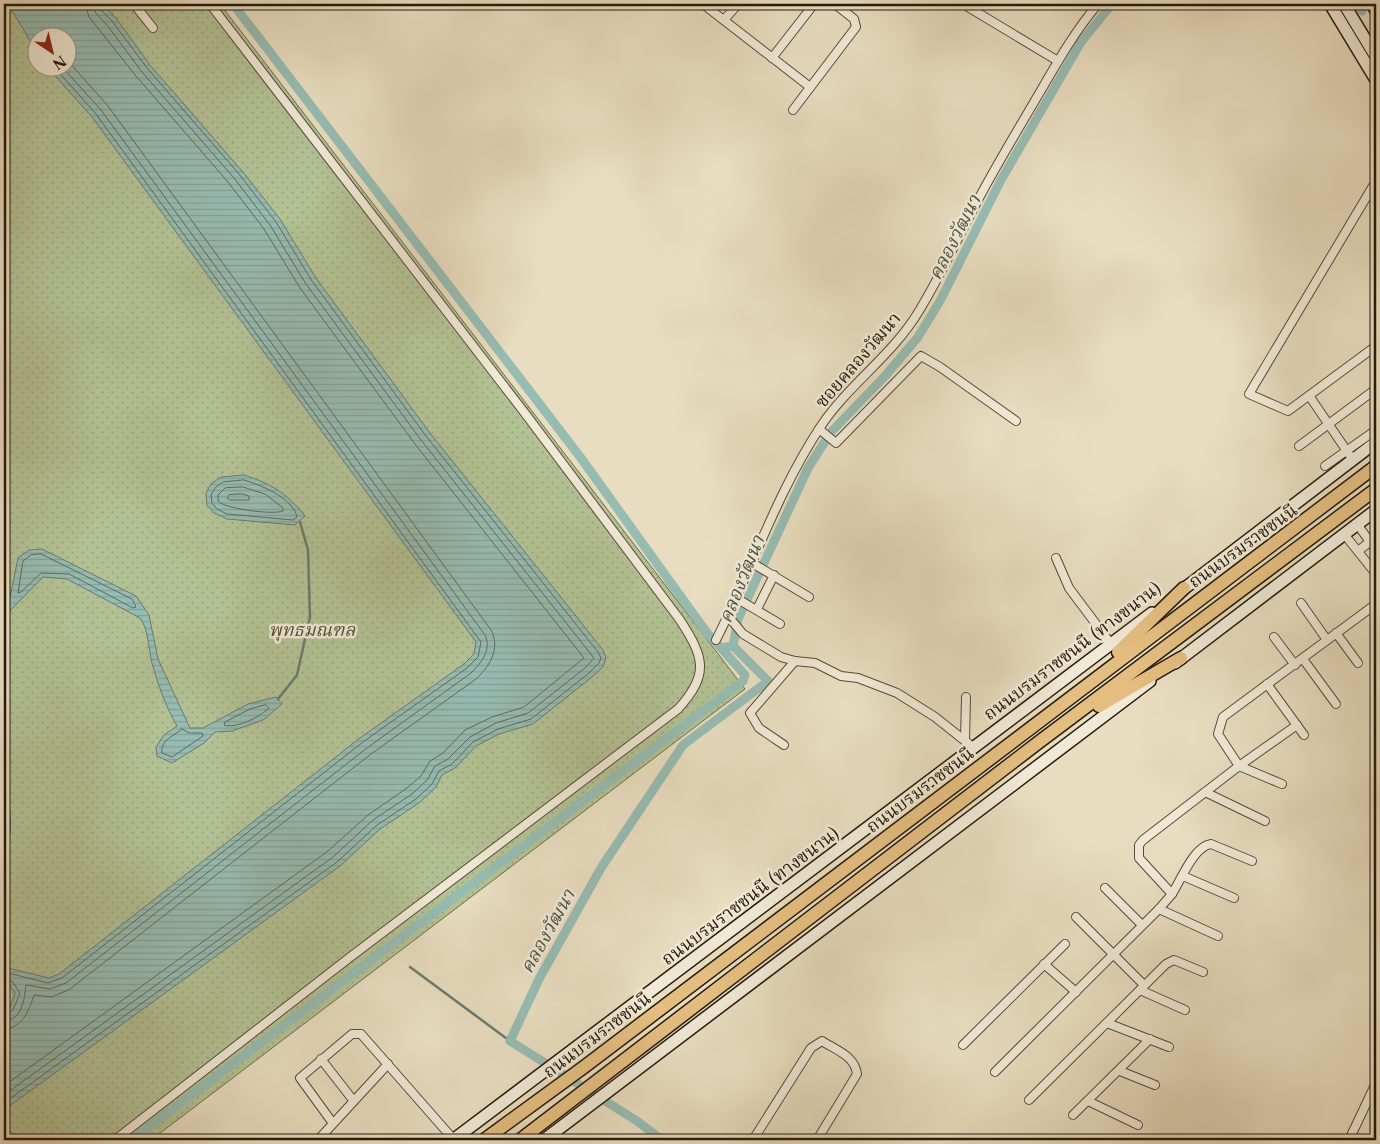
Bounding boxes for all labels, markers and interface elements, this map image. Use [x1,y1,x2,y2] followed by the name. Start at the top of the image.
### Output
[28,28,78,78] north arrow
[49,52,70,74] text: N
[923,190,986,284] water label: คลองวัฒนา
[810,308,906,412] street label: ซอยคลองวัฒนา
[1184,499,1302,593] street label: ถนนบรมราชชนนี
[714,531,770,626] water label: คลองวัฒนา
[979,577,1165,725] street label: ถนนบรมราชชนนี (ทางขนาน)
[269,619,356,642] park label: พุทธมณฑล
[862,742,978,838] street label: ถนนบรมราชชนนี
[657,822,843,970] street label: ถนนบรมราชชนนี (ทางขนาน)
[515,885,580,977] water label: คลองวัฒนา
[539,987,655,1083] street label: ถนนบรมราชชนนี

